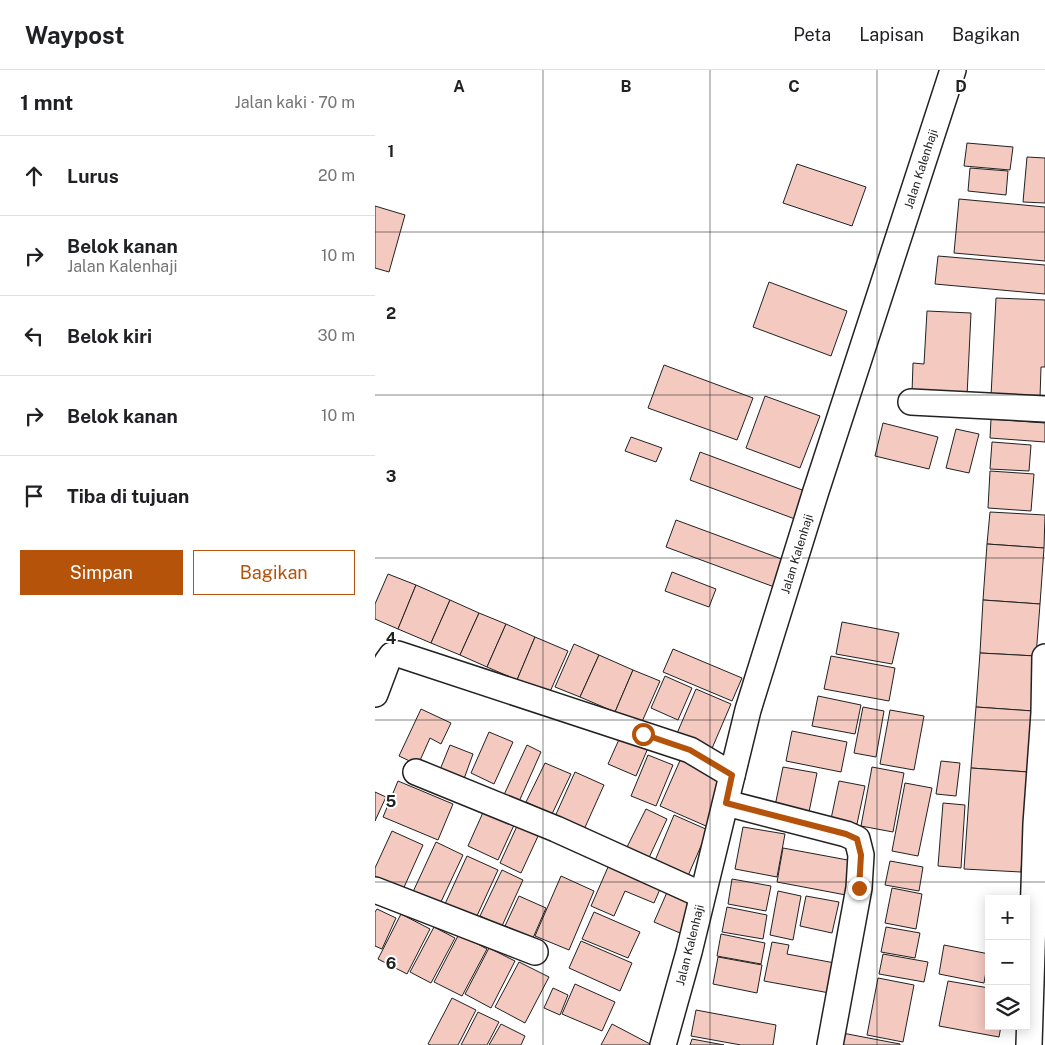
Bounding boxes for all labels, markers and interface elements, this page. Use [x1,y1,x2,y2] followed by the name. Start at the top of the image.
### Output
[25,21,125,49] text: Waypost
[793,24,831,45] text: Peta
[859,24,924,45] text: Lapisan
[952,24,1020,45] text: Bagikan
[453,77,465,96] text: A
[621,77,632,96] text: B
[788,77,800,96] text: C
[955,77,967,96] text: D
[20,90,73,115] text: 1 mnt
[234,93,355,112] text: Jalan kaki · 70 m
[902,127,940,211] street label: Jalan Kalenhaji
[388,142,394,161] text: 1
[20,162,48,190] icon: ahead
[67,165,119,187] text: Lurus
[318,166,355,185] text: 20 m
[67,235,178,257] text: Belok kanan
[20,242,48,270] icon: right
[321,246,355,265] text: 10 m
[67,257,177,276] text: Jalan Kalenhaji
[386,304,396,323] text: 2
[20,322,48,350] icon: left
[67,325,152,347] text: Belok kiri
[318,326,355,345] text: 30 m
[20,402,48,430] icon: right
[67,405,178,427] text: Belok kanan
[321,406,355,425] text: 10 m
[386,467,396,486] text: 3
[20,482,48,510] icon: arrive
[67,485,189,507] text: Tiba di tujuan
[778,512,816,596] street label: Jalan Kalenhaji
[20,550,183,595] button: Simpan
[193,550,355,595] button: Bagikan
[386,629,397,648] text: 4
[632,723,655,746] route start
[386,792,397,811] text: 5
[848,877,871,900] route end
[985,895,1030,1030] map controls
[985,895,1030,940] button: +
[673,903,707,987] street label: Jalan Kalenhaji
[985,940,1030,985] button: −
[386,954,396,973] text: 6
[985,985,1030,1030] button: layers

